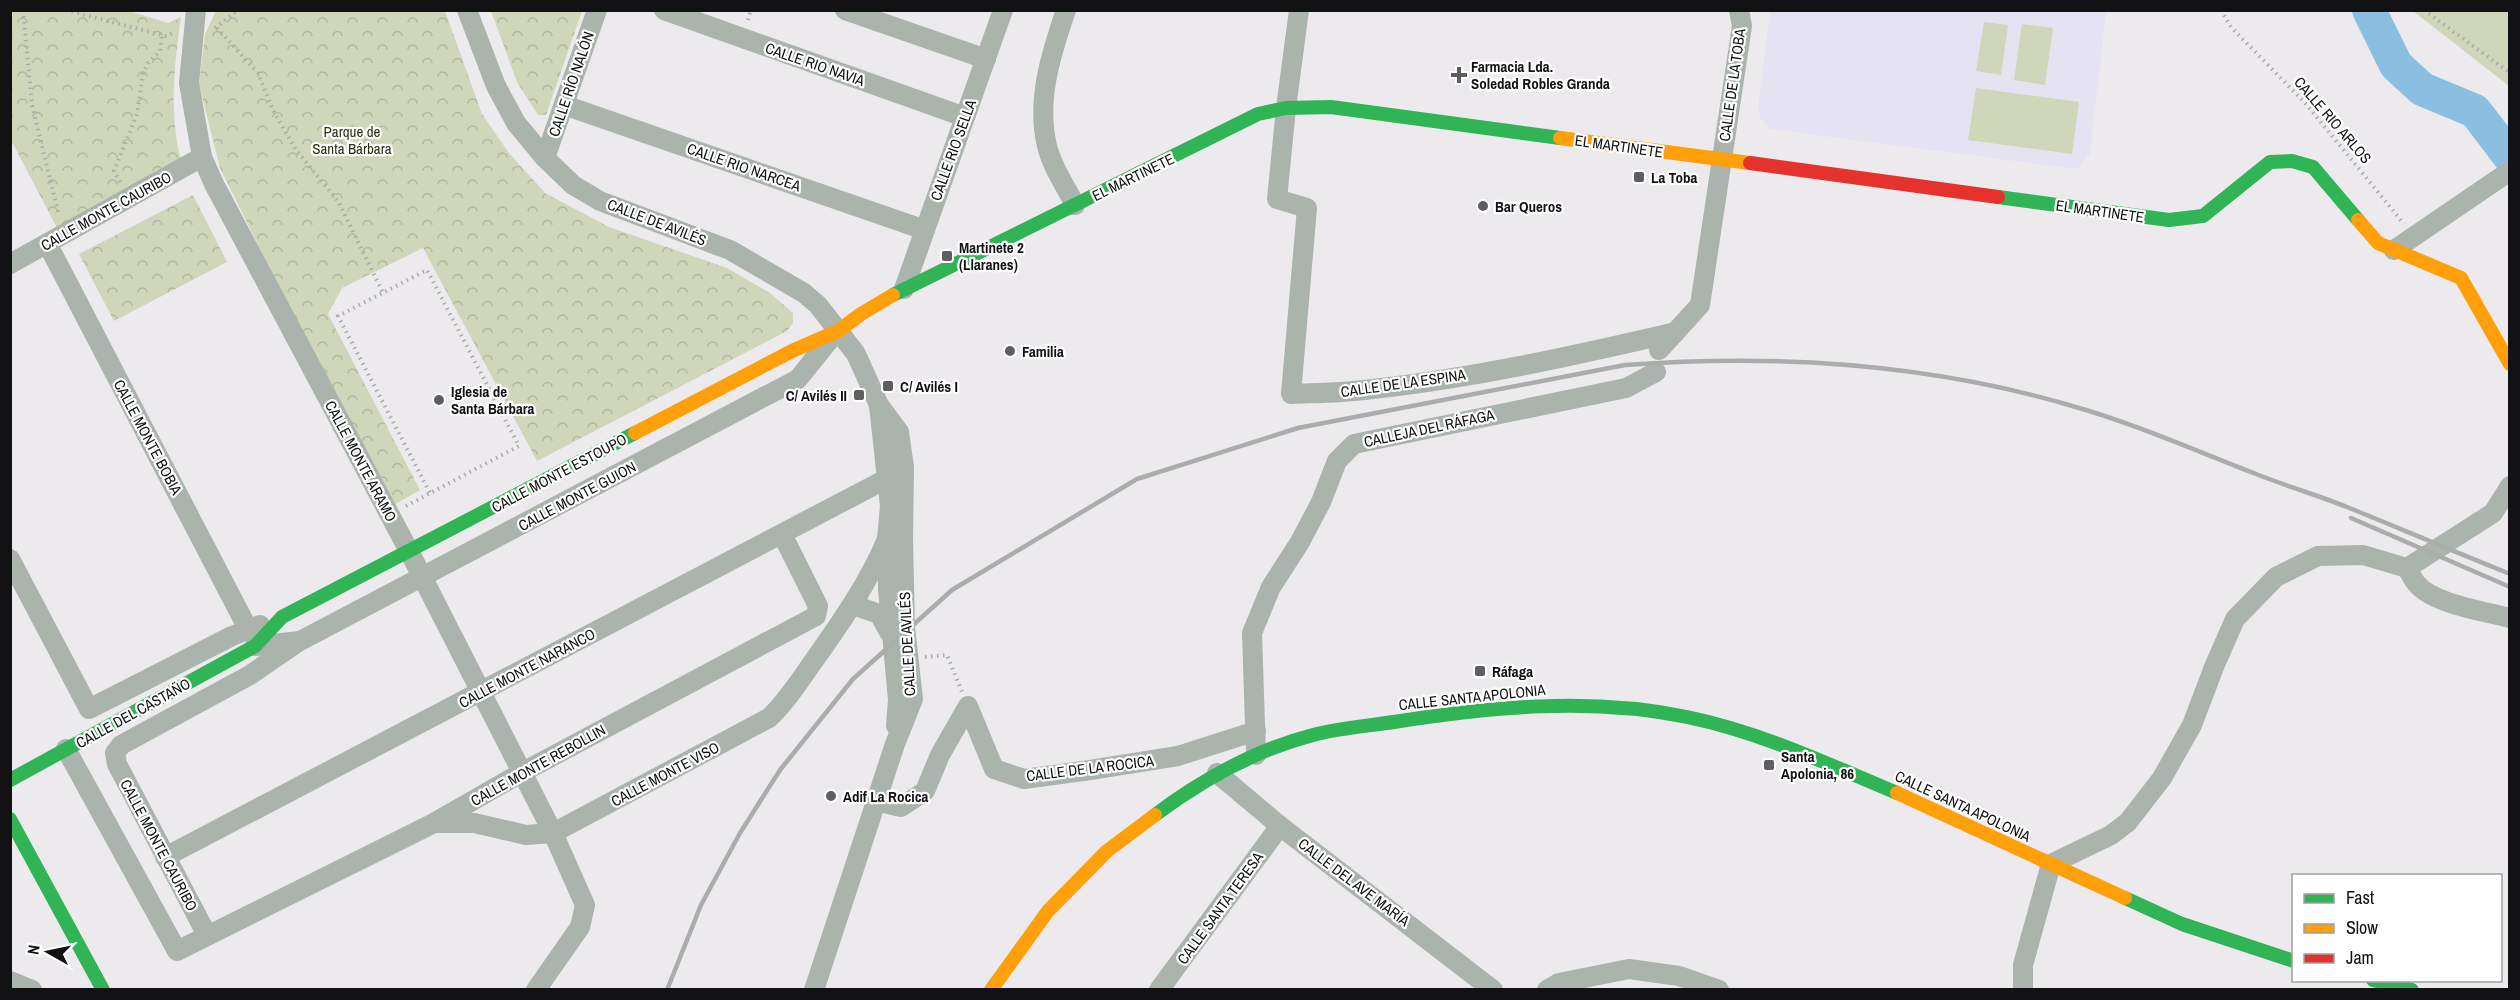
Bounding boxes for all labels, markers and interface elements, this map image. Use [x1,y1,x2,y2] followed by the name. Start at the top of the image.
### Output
[1714,26,1750,143] street label: CALLE DE LA TOBA
[543,29,599,139] street label: CALLE RÍO NALÓN
[763,37,868,91] street label: CALLE RIO NAVIA
[1471,56,1610,94] place label: Farmacia Lda. Soledad Robles Granda
[1452,68,1466,82] marker: Farmacia Lda. Soledad Robles Granda
[2289,72,2377,168] street label: CALLE RIO ARLOS
[925,96,981,203] street label: CALLE RIO SELLA
[312,121,392,159] park label: Parque de Santa Bárbara
[1574,129,1664,163] street label: EL MARTINETE
[684,138,804,197] street label: CALLE RIO NARCEA
[1088,148,1178,206] street label: EL MARTINETE
[37,166,175,256] street label: CALLE MONTE CAURIBO
[1651,167,1697,188] place label: La Toba
[1632,170,1646,184] marker: La Toba
[605,193,709,251] street label: CALLE DE AVILÉS
[2055,194,2145,228] street label: EL MARTINETE
[1495,196,1562,217] place label: Bar Queros
[1476,199,1490,213] marker: Bar Queros
[959,237,1024,275] place label: Martinete 2 (Llaranes)
[940,249,954,263] marker: Martinete 2 (Llaranes)
[1022,341,1064,362] place label: Familia
[1003,344,1017,358] marker: Familia
[1339,364,1468,402] street label: CALLE DE LA ESPINA
[109,376,188,499] street label: CALLE MONTE BOBIA
[900,376,958,397] place label: C/ Avilés I
[881,379,895,393] marker: C/ Avilés I
[451,381,535,419] place label: Iglesia de Santa Bárbara
[786,385,847,406] place label: C/ Avilés II
[852,388,866,402] marker: C/ Avilés II
[432,393,446,407] marker: Iglesia de Santa Bárbara
[320,397,402,525] street label: CALLE MONTE ARAMO
[1362,404,1497,452] street label: CALLEJA DEL RÁFAGA
[488,428,630,518] street label: CALLE MONTE ESTOUPO
[514,456,640,536] street label: CALLE MONTE GUION
[894,591,920,697] street label: CALLE DE AVILÉS
[455,623,599,713] street label: CALLE MONTE NARANCO
[1492,661,1533,682] place label: Ráfaga
[1473,664,1487,678] marker: Ráfaga
[72,673,194,753] street label: CALLE DEL CASTAÑO
[1398,679,1547,715] street label: CALLE SANTA APOLONIA
[467,719,609,811] street label: CALLE MONTE REBOLLIN
[607,737,723,811] street label: CALLE MONTE VISO
[1781,746,1854,784] place label: Santa Apolonia, 86
[1025,750,1156,786] street label: CALLE DE LA ROCICA
[1762,758,1776,772] marker: Santa Apolonia, 86
[1892,765,2035,847] street label: CALLE SANTA APOLONIA
[115,775,203,915] street label: CALLE MONTE CAURIBO
[843,786,929,807] place label: Adif La Rocica
[824,789,838,803] marker: Adif La Rocica
[1294,833,1415,931] street label: CALLE DEL AVE MARÍA
[1172,847,1268,968] street label: CALLE SANTA TERESA
[2292,874,2502,982] legend
[2346,885,2374,910] text: Fast
[2346,915,2378,940] text: Slow
[18,922,78,982] north arrow
[22,943,45,956] text: N
[2346,945,2374,970] text: Jam

